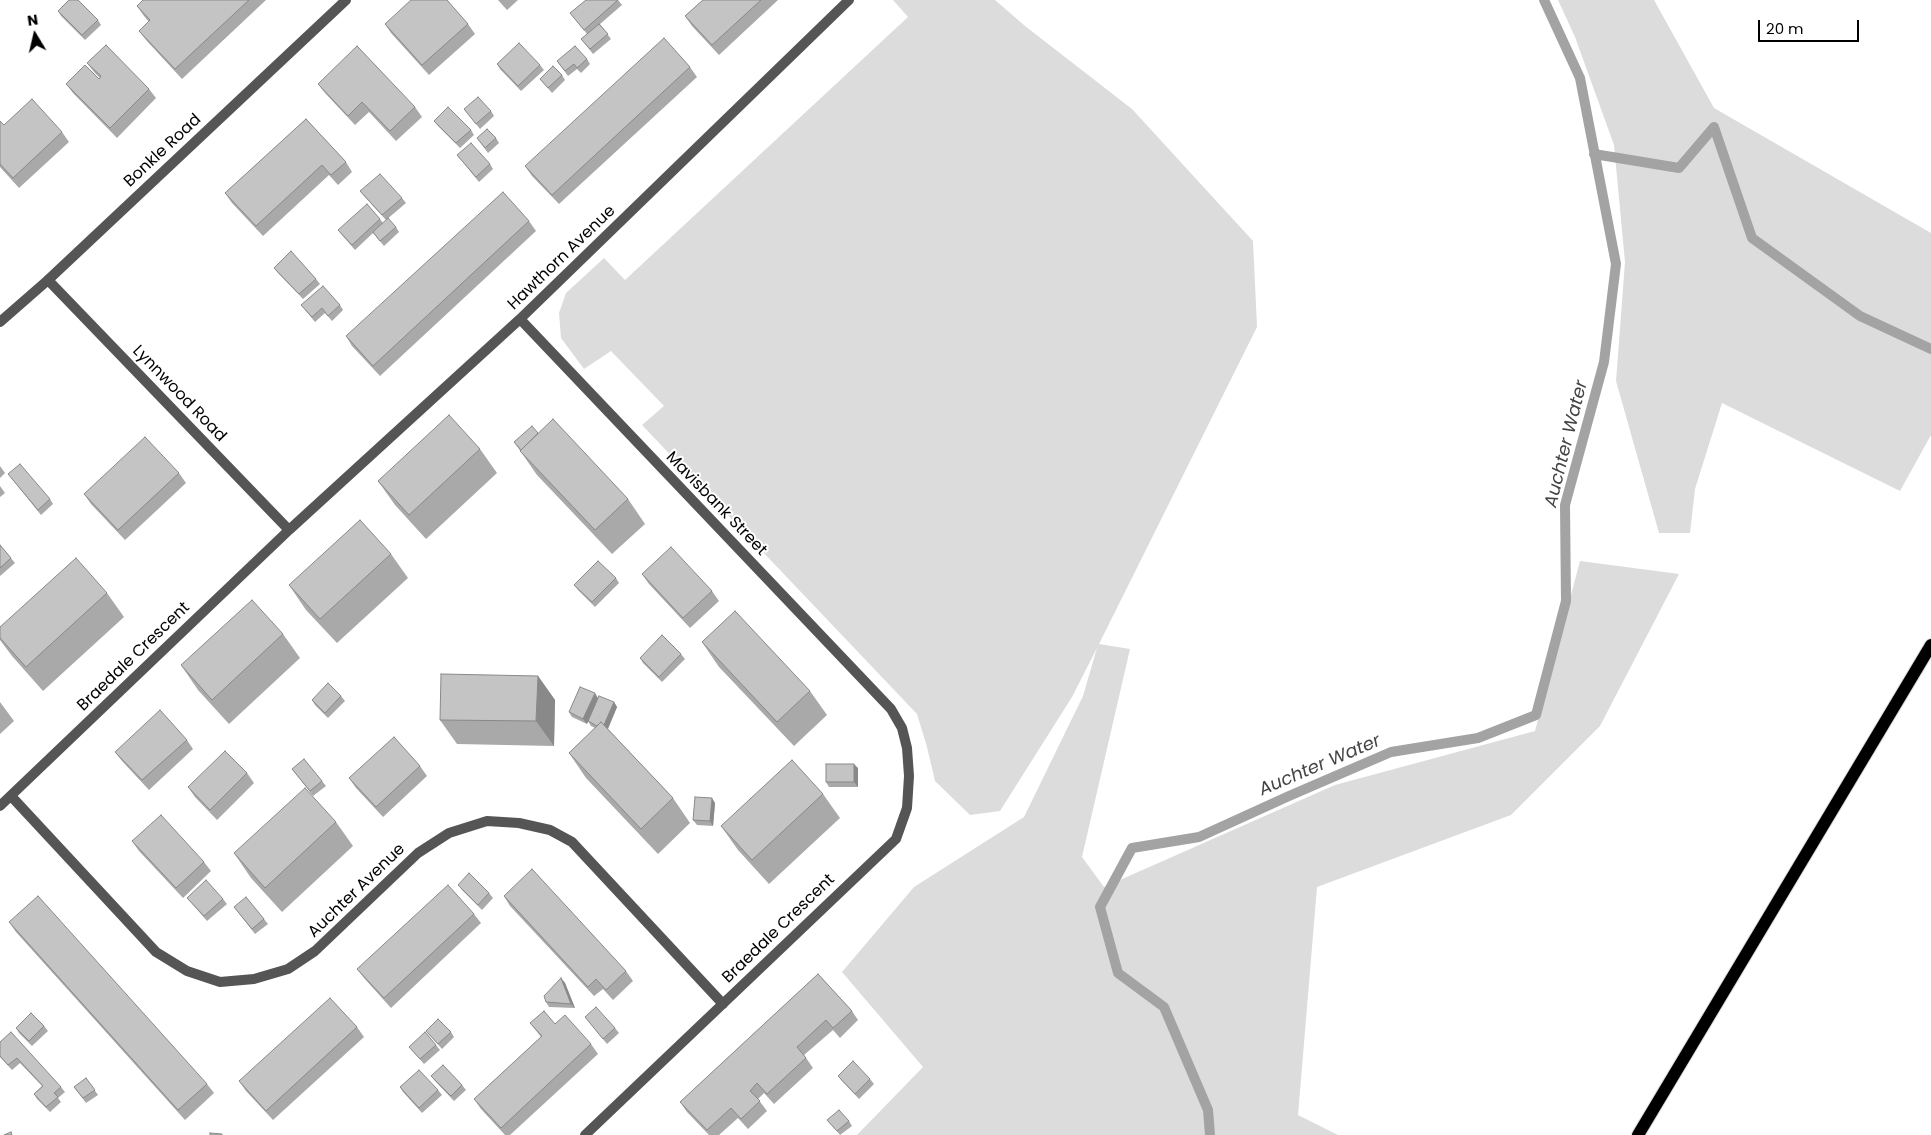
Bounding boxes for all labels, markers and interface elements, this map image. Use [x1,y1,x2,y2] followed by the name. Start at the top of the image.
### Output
[26,9,39,31] text: N
[10,10,60,60] north arrow
[1761,10,1862,42] scale bar
[1766,18,1804,39] text: 20 m
[121,110,205,192] street label: Bonkle Road
[504,202,620,314] street label: Hawthorn Avenue
[128,342,230,446] street label: Lynnwood Road
[1541,378,1593,510] water label: Auchter Water
[661,448,771,560] street label: Mavisbank Street
[74,598,194,716] street label: Braedale Crescent
[1256,731,1384,801] water label: Auchter Water
[305,840,409,942] street label: Auchter Avenue
[719,870,839,988] street label: Braedale Crescent

